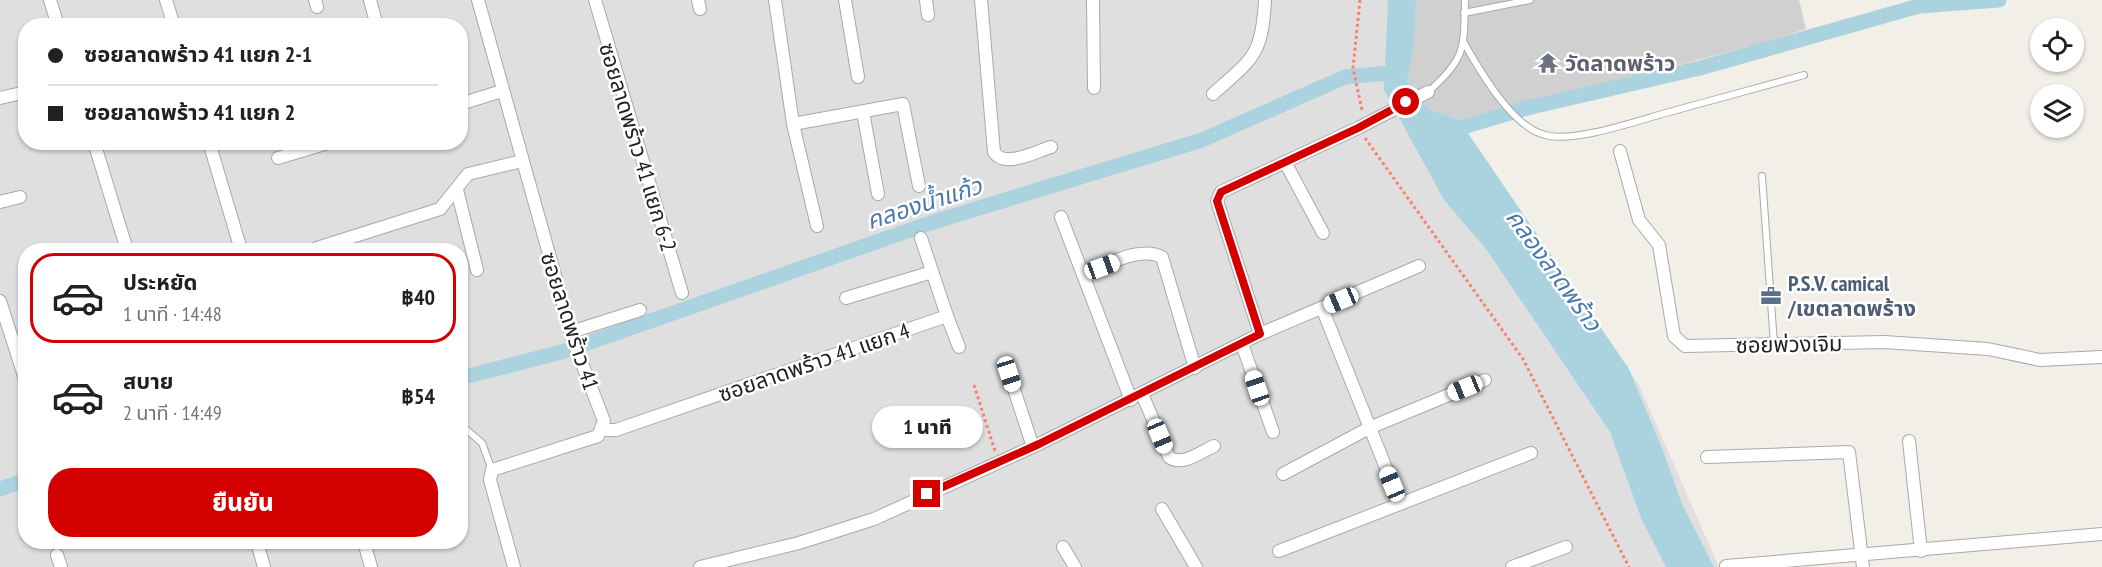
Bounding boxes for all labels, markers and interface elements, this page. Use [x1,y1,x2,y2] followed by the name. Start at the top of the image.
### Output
[2030,18,2084,138] map controls
[2030,18,2084,72] button: locate
[593,39,683,255] street label: ซอยลาดพร้าว 41 แยก 6-2
[84,40,312,68] text: ซอยลาดพร้าว 41 แยก 2-1
[1565,49,1675,77] place label: วัดลาดพร้าว
[1536,51,1560,75] temple icon: วัดลาดพร้าว
[2030,84,2084,138] button: layers
[1392,88,1419,115] route start
[84,98,295,126] text: ซอยลาดพร้าว 41 แยก 2
[862,168,987,236] water label: คลองน้ำแก้ว
[1499,203,1609,338] water label: คลองลาดพร้าว
[535,249,605,393] street label: ซอยลาดพร้าว 41
[1082,252,1122,282] car
[123,268,198,296] text: ประหยัด
[1787,269,1916,322] place label: P.S.V. camical /เขตลาดพร้าง
[51,271,105,325] icon: car
[401,283,435,311] text: ฿40
[1759,284,1783,308] office icon: P.S.V. camical /เขตลาดพร้าง
[1321,285,1361,315] car
[123,301,222,327] text: 1 นาที · 14:48
[715,316,913,408] street label: ซอยลาดพร้าว 41 แยก 4
[1735,329,1843,359] street label: ซอยพ่วงเจิม
[995,354,1023,394] car
[123,367,173,395] text: สบาย
[1243,368,1271,408] car
[51,370,105,424] icon: car
[1445,373,1485,403] car
[401,382,435,410] text: ฿54
[123,400,222,426] text: 2 นาที · 14:49
[872,407,982,449] callout: 1 นาที
[903,414,952,440] text: 1 นาที
[1145,416,1175,456] car
[1377,464,1407,504] car
[48,468,438,537] button: ยืนยัน
[913,480,940,507] route end

